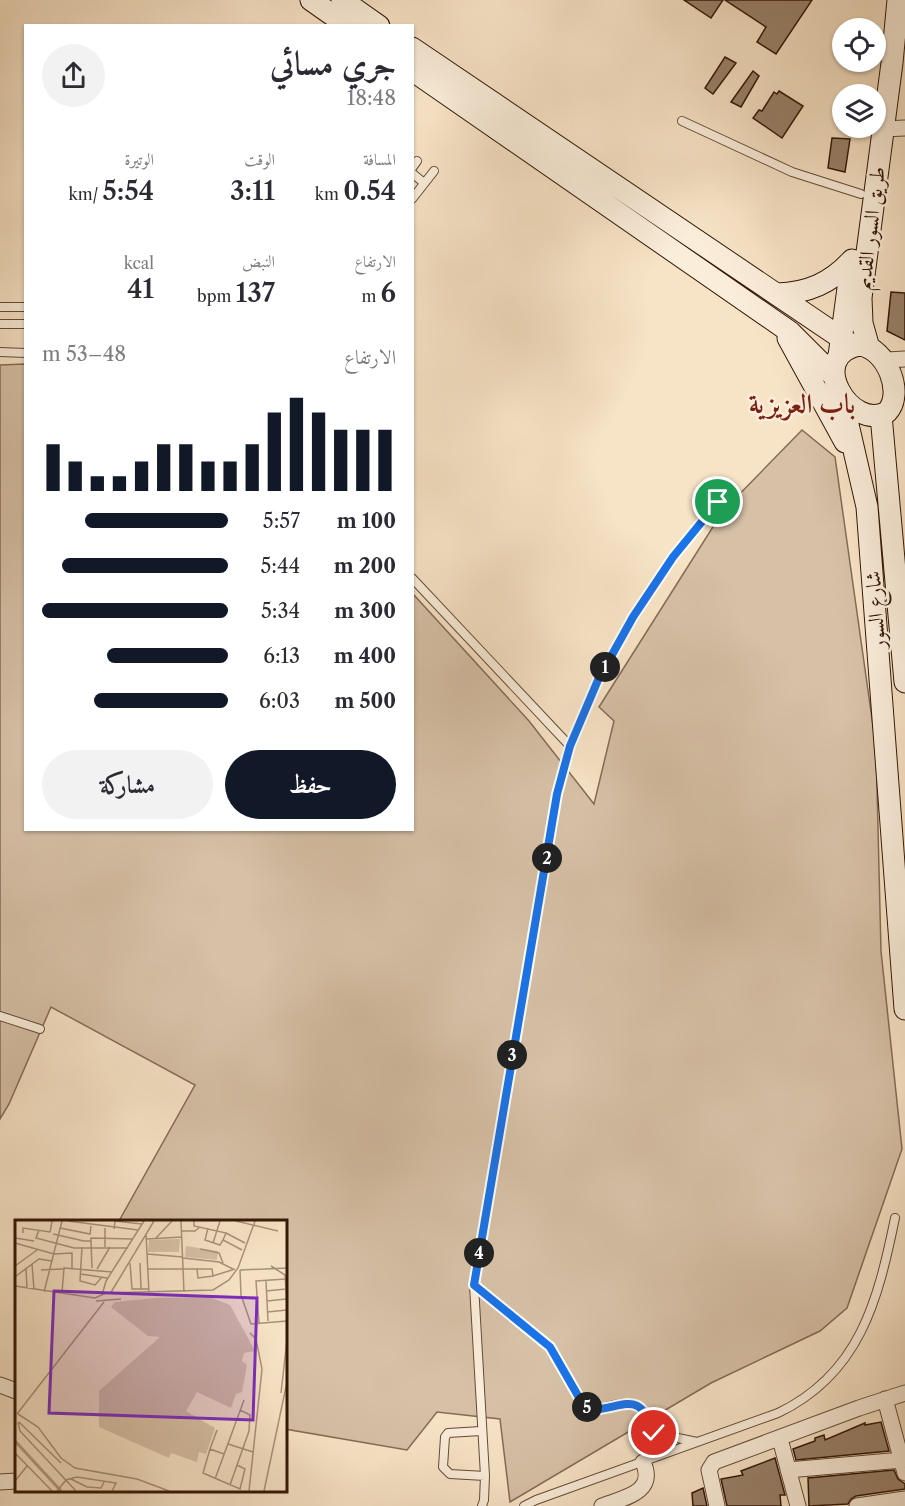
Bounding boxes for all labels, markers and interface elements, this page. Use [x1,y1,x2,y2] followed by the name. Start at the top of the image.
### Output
[832,18,886,138] map controls
[832,18,886,72] button: locate
[270,43,396,84] text: جري مسائي
[42,44,105,107] button: share
[832,84,886,138] button: layers
[347,86,396,110] text: 18:48
[124,149,154,169] text: الوتيرة
[244,149,275,169] text: الوقت
[363,149,396,169] text: المسافة
[850,165,896,292] street label: طريق السور القديم
[103,175,154,207] text: 5:54
[230,175,275,207] text: 3:11
[343,175,396,207] text: 0.54
[68,184,103,204] text: /km
[315,184,343,204] text: km
[242,251,275,271] text: النبض
[354,251,396,271] text: الارتفاع
[124,253,154,273] text: kcal
[127,273,154,305] text: 41
[236,277,275,309] text: 137
[381,277,396,309] text: 6
[197,286,236,306] text: bpm
[361,286,381,306] text: m
[42,342,126,366] text: 48–53 m
[344,345,396,369] text: الارتفاع
[749,387,855,421] district label: باب العزيزية
[692,476,743,527] pin
[701,485,734,518] icon: arrive
[263,509,300,533] text: 5:57
[337,509,396,533] text: 100 m
[260,554,300,578] text: 5:44
[334,554,396,578] text: 200 m
[860,570,896,652] street label: شارع السور
[261,599,300,623] text: 5:34
[334,599,396,623] text: 300 m
[263,644,300,668] text: 6:13
[334,644,396,668] text: 400 m
[590,652,620,682] pin: 1
[601,657,609,677] text: 1
[259,689,300,713] text: 6:03
[335,689,396,713] text: 500 m
[42,750,213,819] button: مشاركة
[225,750,396,819] button: حفظ
[532,843,562,873] pin: 2
[542,848,552,868] text: 2
[497,1040,527,1070] pin: 3
[507,1045,517,1065] text: 3
[15,1220,286,1491] inset map
[464,1238,494,1268] pin: 4
[474,1243,484,1263] text: 4
[572,1392,602,1422] pin: 5
[583,1397,591,1417] text: 5
[628,1407,679,1458] pin
[637,1416,670,1449] icon: check

